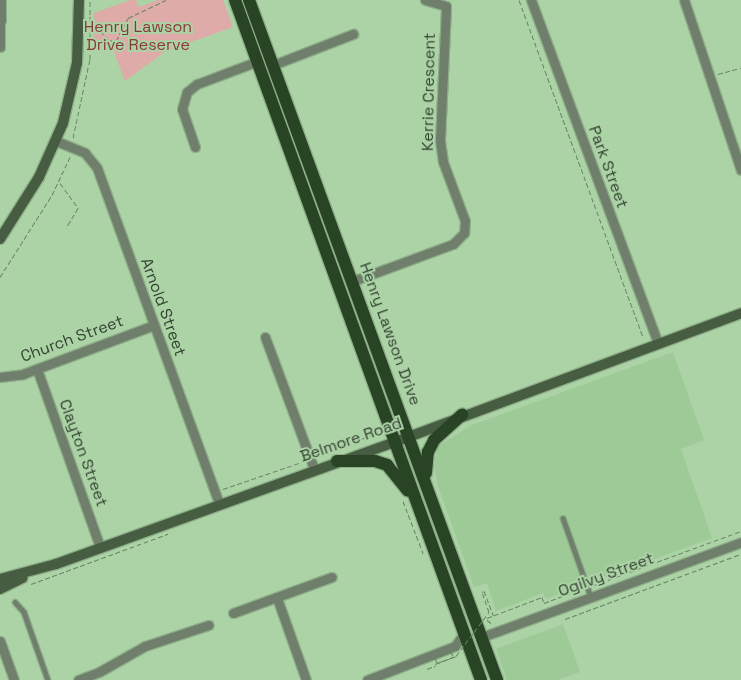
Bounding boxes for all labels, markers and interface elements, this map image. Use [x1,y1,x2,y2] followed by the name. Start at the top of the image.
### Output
[84,17,192,55] park label: Henry Lawson Drive Reserve
[418,33,440,151] street label: Kerrie Crescent
[584,123,632,211] street label: Park Street
[136,255,190,359] street label: Arnold Street
[355,260,425,408] street label: Henry Lawson Drive
[18,312,126,366] street label: Church Street
[55,397,111,509] street label: Clayton Street
[298,414,404,466] street label: Belmore Road
[556,549,656,601] street label: Ogilvy Street

